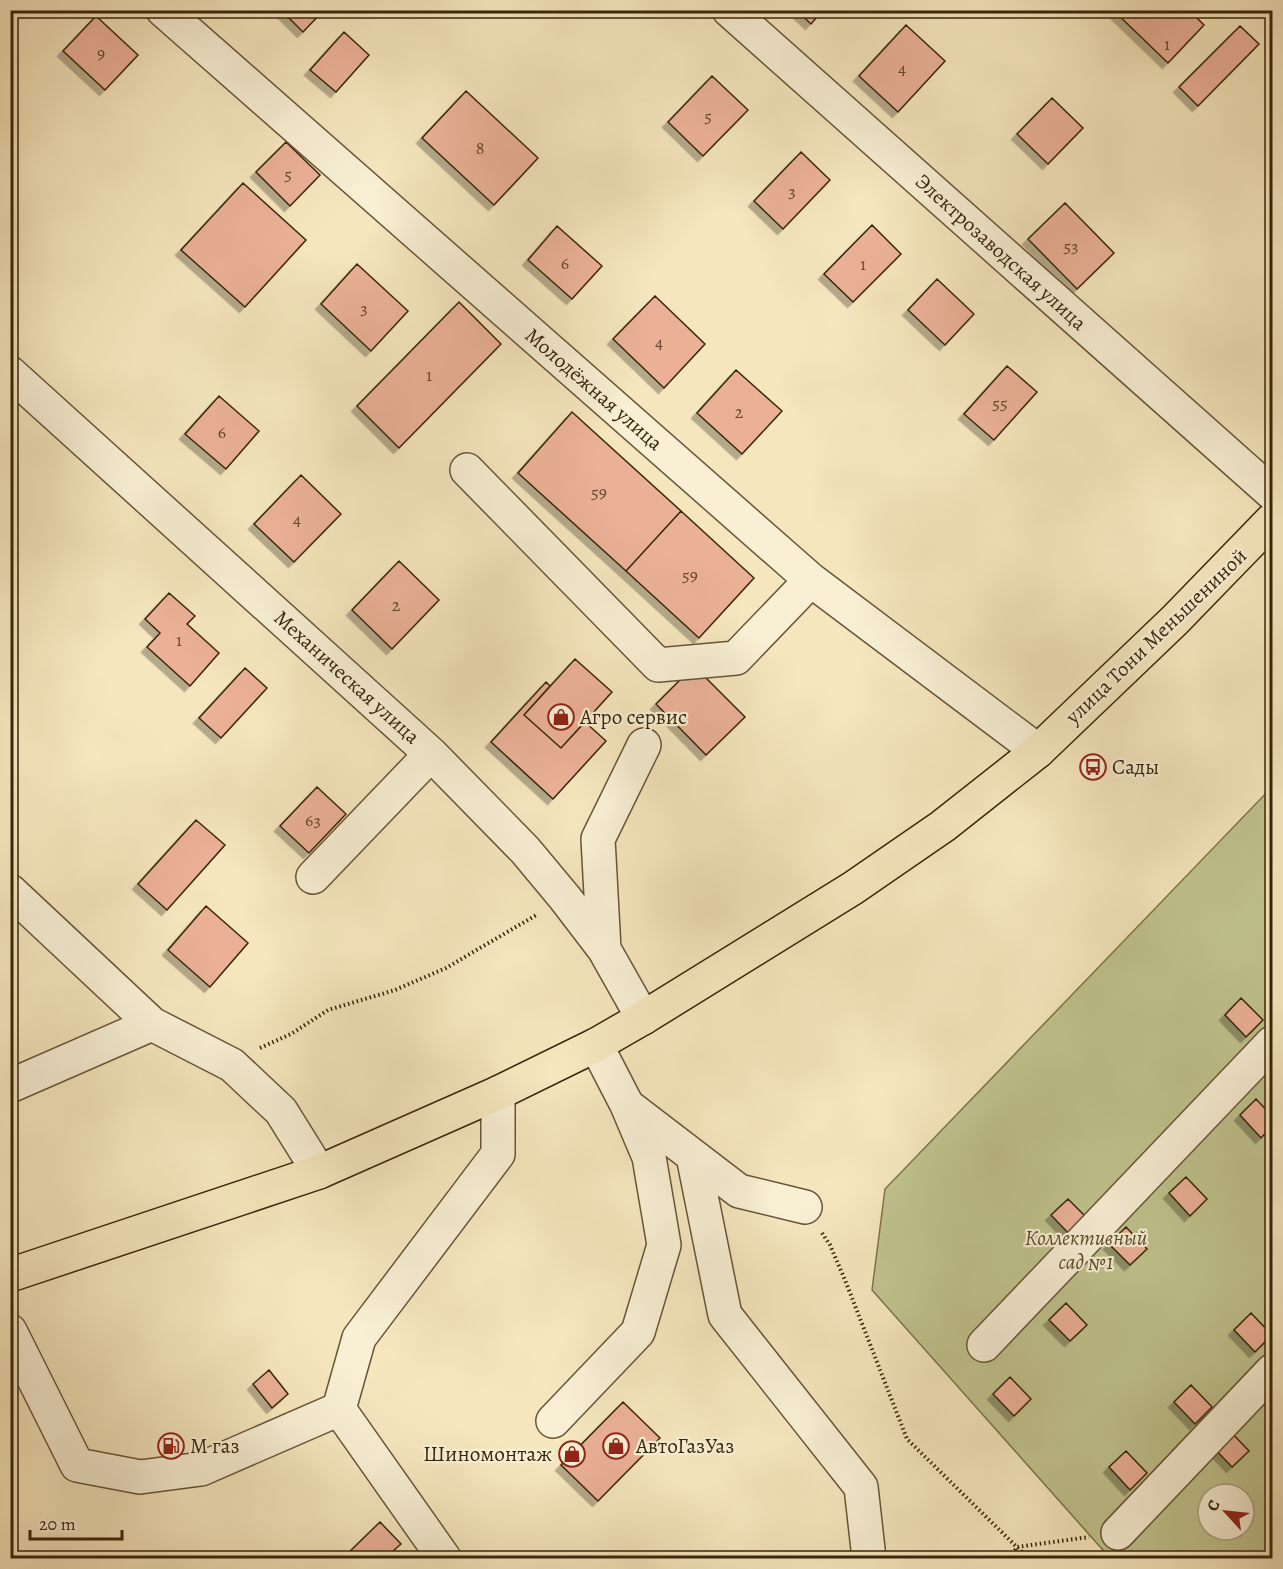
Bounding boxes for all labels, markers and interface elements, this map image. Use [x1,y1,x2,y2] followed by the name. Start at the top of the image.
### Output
[1164,32,1170,56] house number: 1
[97,41,105,65] house number: 9
[898,56,906,80] house number: 4
[704,104,712,128] house number: 5
[476,136,484,160] house number: 8
[284,162,292,186] house number: 5
[909,167,1093,337] street label: Электрозаводская улица
[788,179,796,203] house number: 3
[1063,234,1079,258] house number: 53
[561,251,569,275] house number: 6
[860,252,866,276] house number: 1
[360,296,368,320] house number: 3
[519,321,669,457] street label: Молодёжная улица
[655,330,663,354] house number: 4
[426,363,432,387] house number: 1
[992,391,1008,415] house number: 55
[735,400,744,424] house number: 2
[218,420,226,444] house number: 6
[591,480,607,504] house number: 59
[293,507,301,531] house number: 4
[1058,542,1253,731] street label: улица Тони Меньшениной
[682,563,698,587] house number: 59
[392,593,401,617] house number: 2
[268,604,426,750] street label: Механическая улица
[176,628,182,652] house number: 1
[546,702,576,732] shop icon: Агро сервис
[579,703,687,731] place label: Агро сервис
[1078,752,1108,782] bus stop icon: Сады
[1112,753,1159,781] place label: Сады
[305,808,321,832] house number: 63
[1025,1224,1147,1276] park label: Коллективный сад №1
[156,1431,186,1461] fuel station icon: М газ
[601,1431,631,1461] shop icon: АвтоГазУаз
[190,1432,239,1460] place label: М газ
[635,1432,734,1460] place label: АвтоГазУаз
[557,1439,587,1469] shop icon: Шиномонтаж
[423,1440,552,1468] place label: Шиномонтаж
[1196,1482,1256,1542] north arrow
[1201,1496,1226,1515] text: С
[30,1503,122,1541] scale bar
[39,1512,76,1536] text: 20 m

